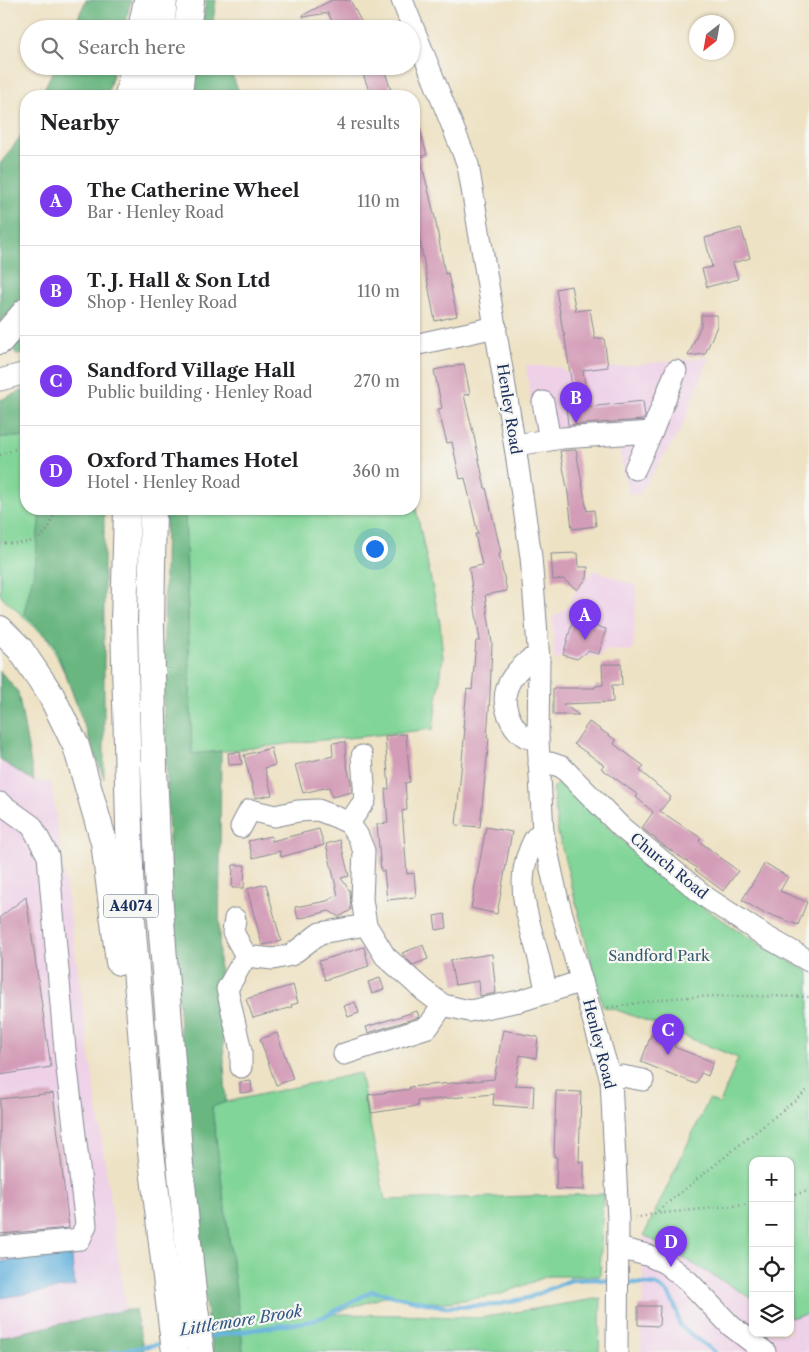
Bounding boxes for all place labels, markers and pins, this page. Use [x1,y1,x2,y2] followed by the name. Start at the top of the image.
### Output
[560,382,592,423] pin: B
[569,599,601,640] pin: A
[652,1014,684,1055] pin: C
[655,1226,687,1267] pin: D

